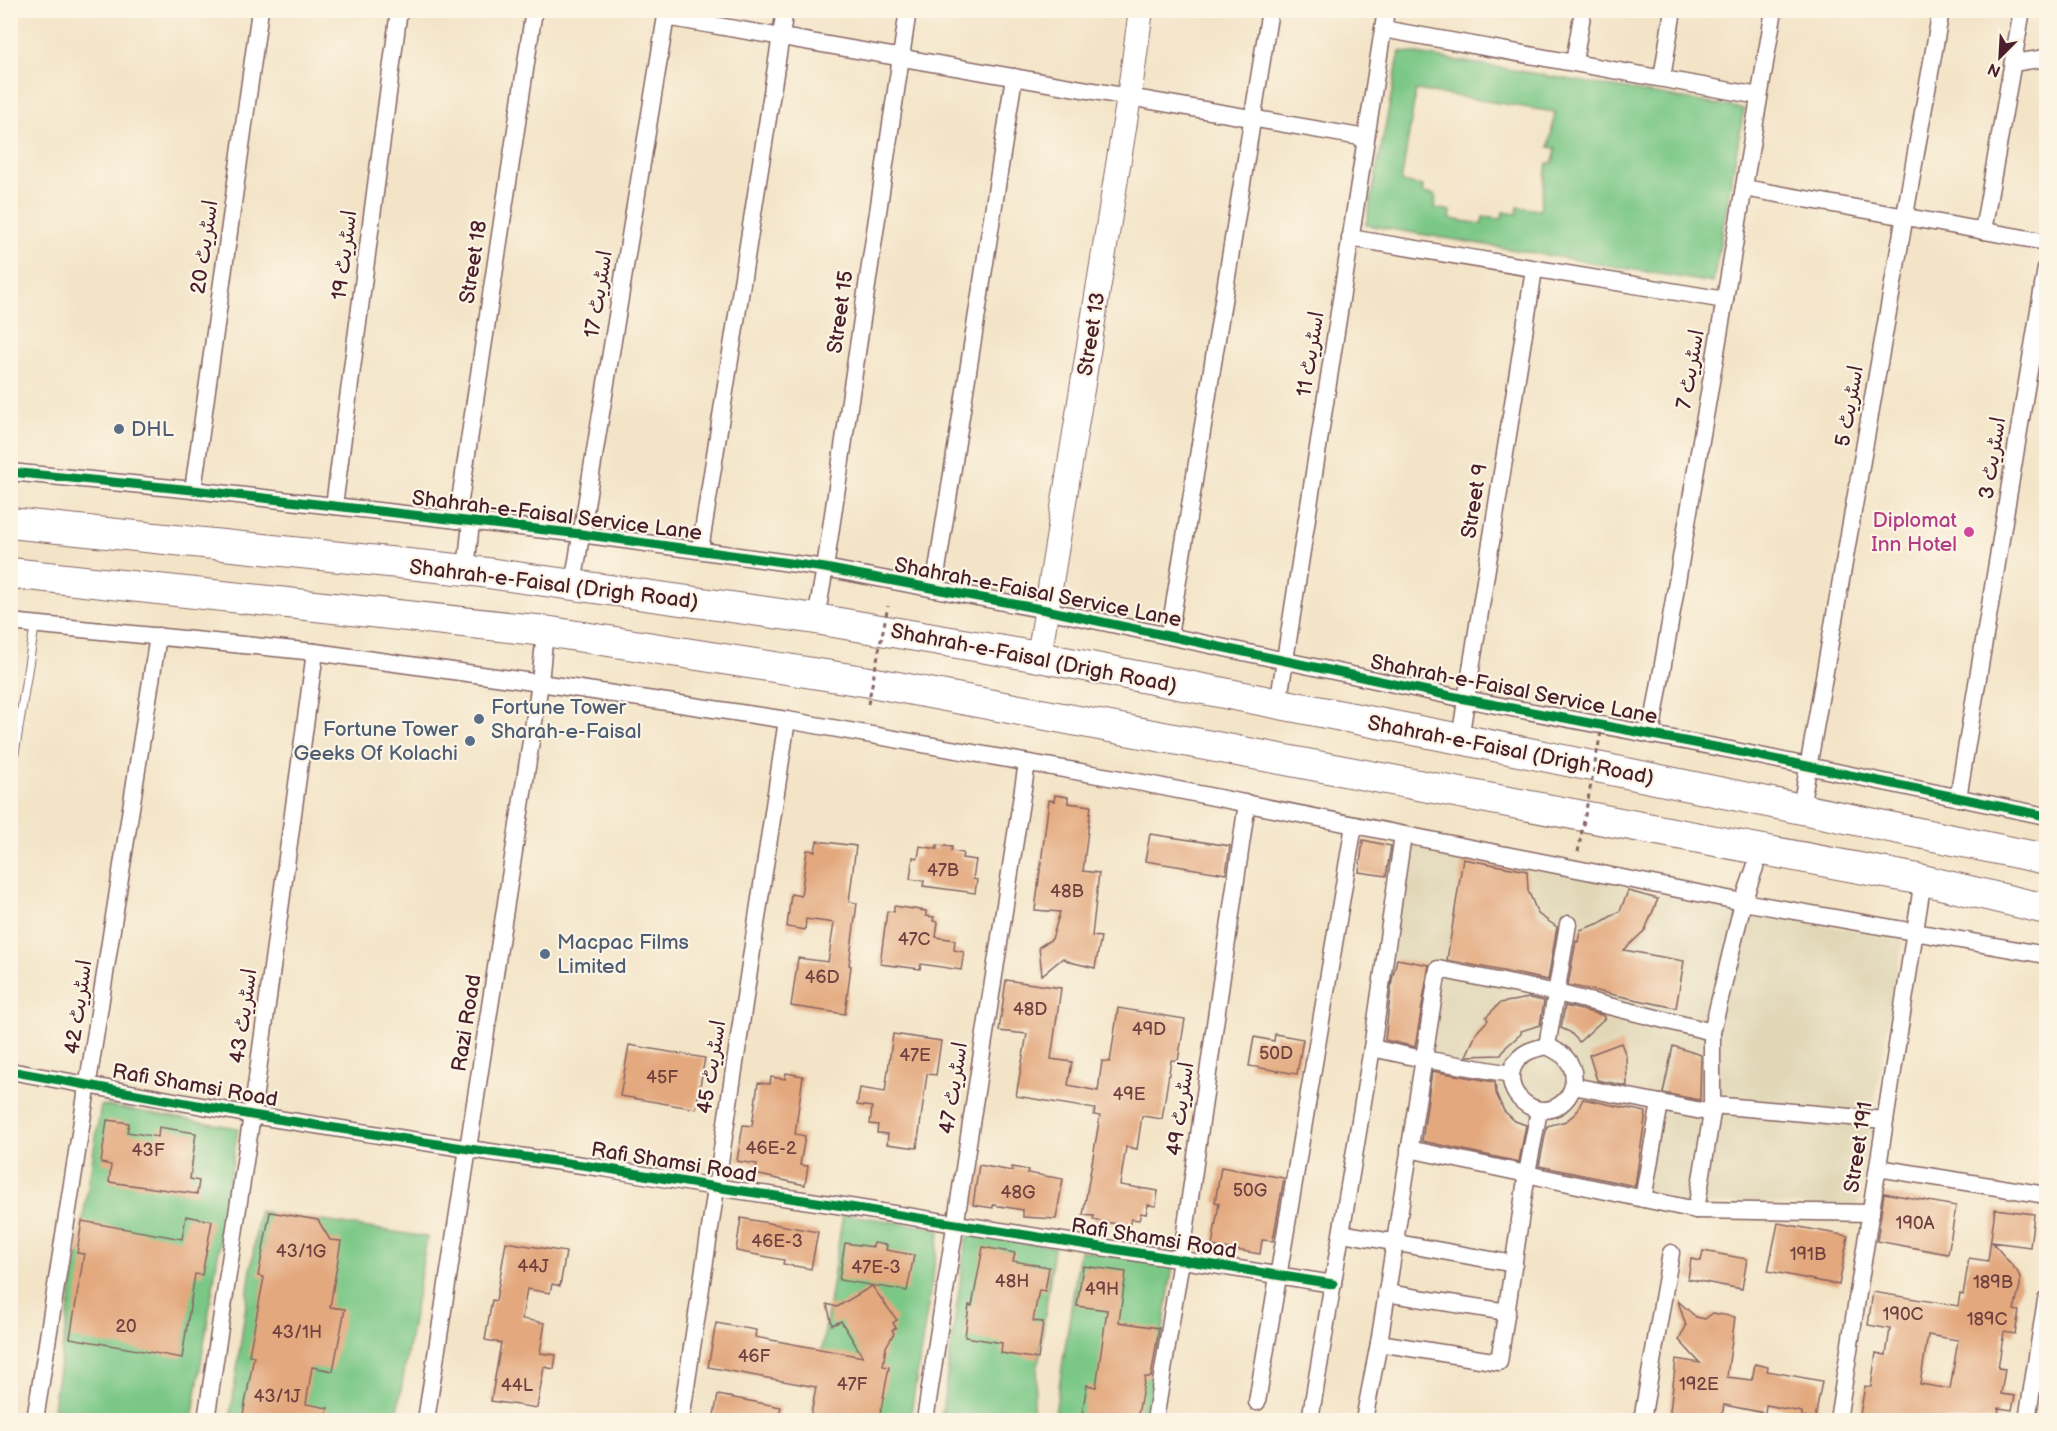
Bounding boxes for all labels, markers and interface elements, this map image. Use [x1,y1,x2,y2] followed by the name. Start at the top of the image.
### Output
[1970,27,2030,87] north arrow
[1985,58,2004,80] text: N
[186,199,223,296] street label: اسٹریٹ 20
[327,209,362,301] street label: اسٹریٹ 19
[455,219,492,305] street label: Street 18
[579,249,618,340] street label: اسٹریٹ 17
[822,269,859,355] street label: Street 15
[1073,290,1110,378] street label: Street 13
[1291,310,1330,399] street label: اسٹریٹ 11
[1671,327,1710,411] street label: اسٹریٹ 7
[1830,364,1869,449] street label: اسٹریٹ 5
[1974,415,2011,501] street label: اسٹریٹ 3
[131,417,174,442] place label: DHL
[112,422,126,436] marker: DHL
[1456,462,1493,540] street label: Street 9
[411,485,703,546] street label: Shahrah-e-Faisal Service Lane
[1871,508,1958,557] place label: Diplomat Inn Hotel
[1962,525,1976,539] marker: Diplomat Inn Hotel
[892,552,1184,633] street label: Shahrah-e-Faisal Service Lane
[408,554,700,615] street label: Shahrah-e-Faisal (Drigh Road)
[889,618,1179,699] street label: Shahrah-e-Faisal (Drigh Road)
[1368,649,1660,730] street label: Shahrah-e-Faisal Service Lane
[491,695,641,744] place label: Fortune Tower Sharah-e-Faisal
[1366,710,1656,791] street label: Shahrah-e-Faisal (Drigh Road)
[472,712,486,726] marker: Fortune Tower Sharah-e-Faisal
[293,717,458,766] place label: Fortune Tower Geeks Of Kolachi
[463,734,477,748] marker: Fortune Tower Geeks Of Kolachi
[927,860,959,881] house number: 47B
[1050,881,1084,902] house number: 48B
[898,929,931,950] house number: 47C
[557,930,689,979] place label: Macpac Films Limited
[538,947,552,961] marker: Macpac Films Limited
[60,958,97,1056] street label: اسٹریٹ 42
[224,967,263,1065] street label: اسٹریٹ 43
[804,967,840,988] house number: 46D
[446,973,487,1074] street label: Razi Road
[1013,999,1047,1020] house number: 48D
[692,1018,731,1116] street label: اسٹریٹ 45
[1132,1019,1166,1040] house number: 49D
[934,1040,973,1136] street label: اسٹریٹ 47
[1259,1043,1293,1064] house number: 50D
[899,1045,931,1066] house number: 47E
[110,1059,280,1112] street label: Rafi Shamsi Road
[1162,1060,1199,1158] street label: اسٹریٹ 49
[646,1067,678,1088] house number: 45F
[1112,1084,1146,1105] house number: 49E
[1839,1100,1878,1194] street label: Street 191
[589,1137,759,1188] street label: Rafi Shamsi Road
[745,1138,797,1159] house number: 46E-2
[132,1140,165,1161] house number: 43F
[1233,1180,1267,1201] house number: 50G
[1001,1182,1035,1203] house number: 48G
[1069,1213,1239,1264] street label: Rafi Shamsi Road
[1896,1213,1934,1234] house number: 190A
[751,1231,803,1252] house number: 46E-3
[276,1241,326,1262] house number: 43/1G
[1790,1244,1826,1265] house number: 191B
[517,1256,549,1277] house number: 44J
[851,1257,901,1278] house number: 47E-3
[995,1271,1029,1292] house number: 48H
[1973,1272,2013,1293] house number: 189B
[1085,1279,1119,1300] house number: 49H
[1883,1304,1924,1325] house number: 190C
[1967,1309,2008,1330] house number: 189C
[115,1316,137,1337] house number: 20
[272,1322,322,1343] house number: 43/1H
[738,1346,771,1367] house number: 46F
[837,1374,868,1395] house number: 47F
[1679,1374,1719,1395] house number: 192E
[501,1375,534,1396] house number: 44L
[254,1386,301,1407] house number: 43/1J

